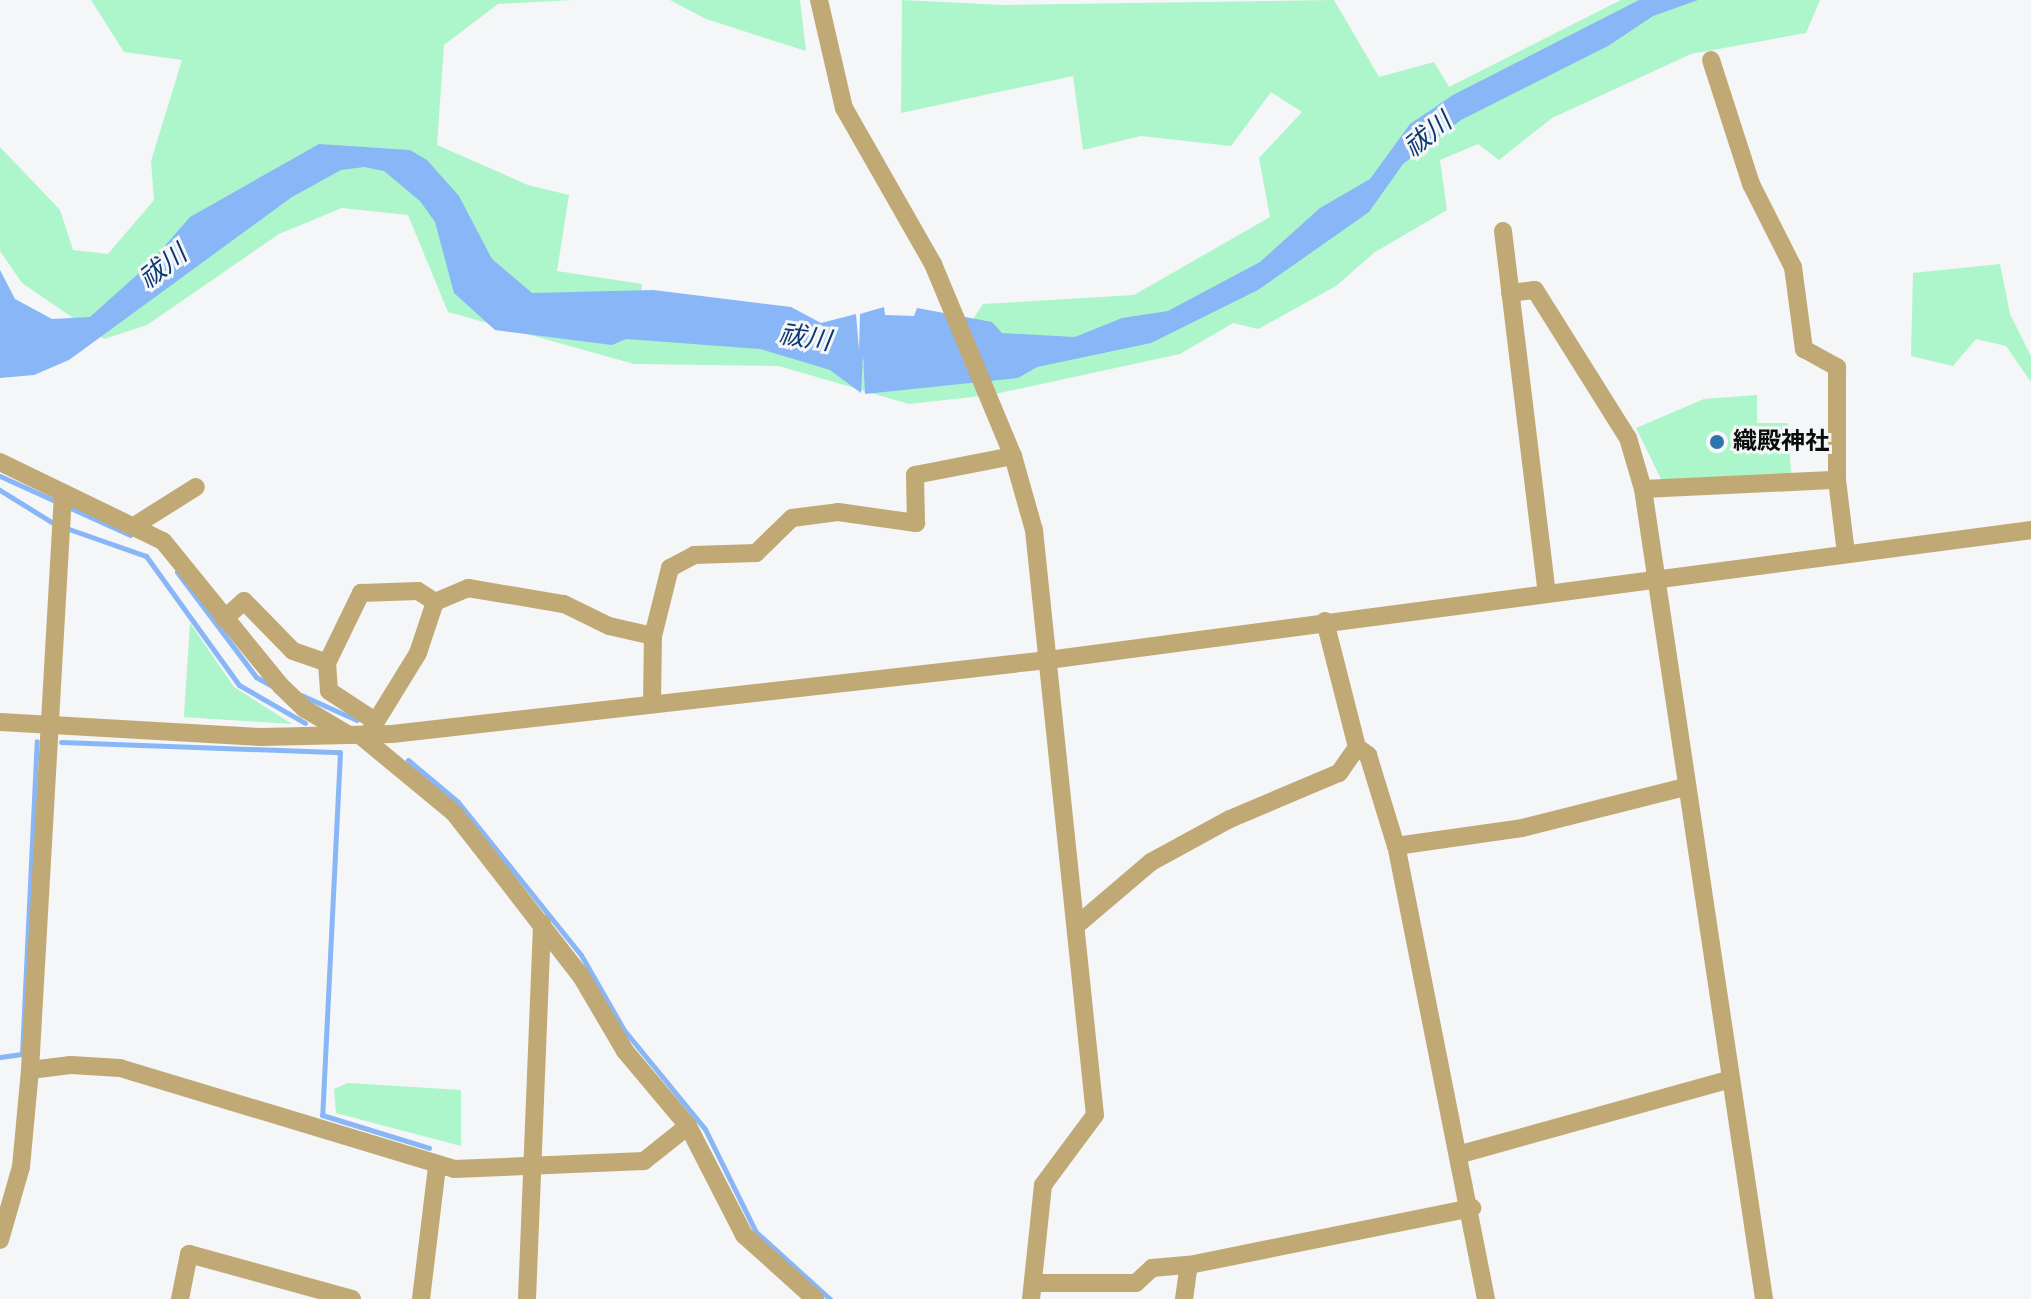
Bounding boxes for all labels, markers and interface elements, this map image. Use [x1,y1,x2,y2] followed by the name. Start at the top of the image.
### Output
[1398,107,1458,163] water label: 祓川
[133,239,193,295] water label: 祓川
[777,319,833,357] water label: 祓川
[1733,428,1829,456] place label: 織殿神社
[1708,433,1726,451] marker: 織殿神社

